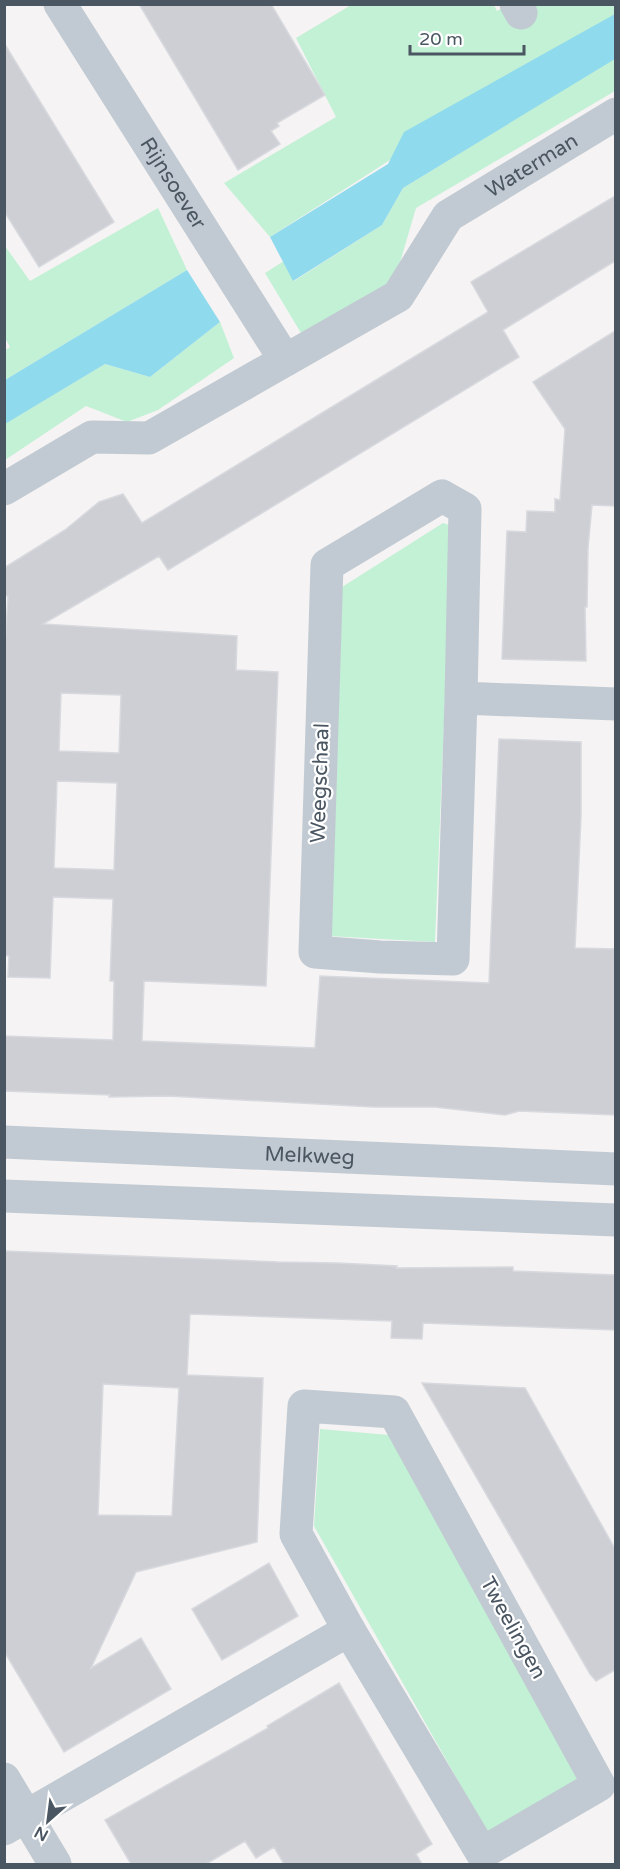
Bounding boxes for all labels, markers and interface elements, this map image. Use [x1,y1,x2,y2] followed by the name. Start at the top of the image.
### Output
[410,18,524,56] scale bar
[419,28,463,50] text: 20 m
[481,128,582,203] street label: Waterman
[135,133,212,234] street label: Rijnsoever
[305,722,335,844] street label: Weegschaal
[264,1141,355,1170] street label: Melkweg
[475,1573,551,1683] street label: Tweelingen
[18,1791,78,1851] north arrow
[31,1822,52,1845] text: N

